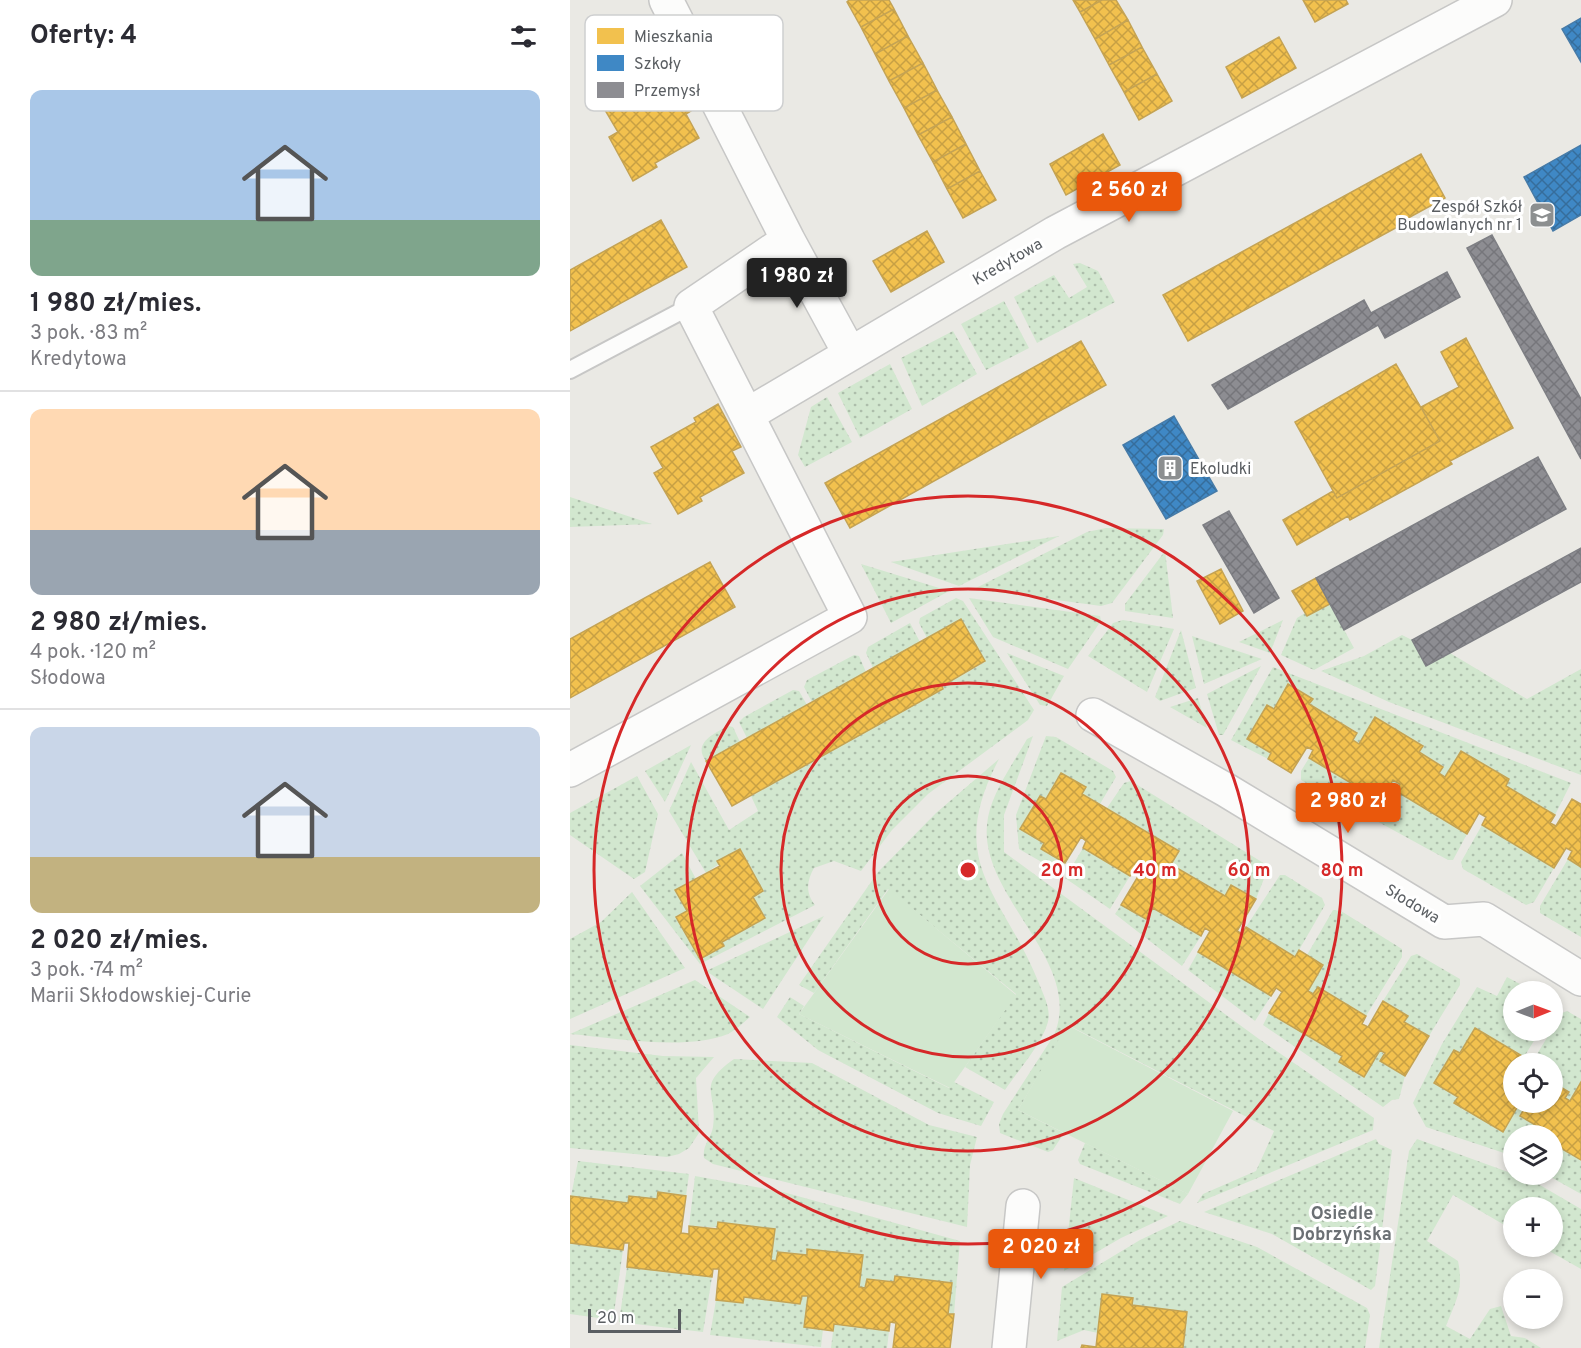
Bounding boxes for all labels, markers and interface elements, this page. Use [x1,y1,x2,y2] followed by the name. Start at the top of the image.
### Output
[585,15,783,111] legend
[30,20,137,53] text: Oferty: 4
[507,20,540,53] icon: filters
[634,28,713,48] text: Mieszkania
[634,55,681,75] text: Szkoły
[634,82,700,102] text: Przemysł
[231,129,339,237] icon: home
[1067,172,1191,223] pin: 2 560 zł
[1091,178,1167,204] text: 2 560 zł
[1397,198,1522,236] place label: Zespół Szkół Budowlanych nr 1
[1527,200,1557,230] school or university icon: Zespół Szkół Budowlanych nr 1
[970,235,1046,291] street label: Kredytowa
[735,258,859,309] pin: 1 980 zł
[761,264,833,290] text: 1 980 zł
[30,288,201,321] text: 1 980 zł/mies.
[30,321,147,347] text: 3 pok. · 83 m²
[30,347,127,373] text: Kredytowa
[231,448,339,556] icon: home
[1155,453,1185,483] building icon: Ekoludki
[1190,460,1251,480] place label: Ekoludki
[30,607,207,640] text: 2 980 zł/mies.
[30,640,156,666] text: 4 pok. · 120 m²
[30,666,106,692] text: Słodowa
[231,766,339,874] icon: home
[1286,783,1410,834] pin: 2 980 zł
[1310,789,1386,815] text: 2 980 zł
[958,860,978,880] centre of rings
[1040,860,1084,883] text: 20 m
[1133,860,1177,883] text: 40 m
[1227,860,1271,883] text: 60 m
[1320,860,1364,883] text: 80 m
[1381,881,1443,929] street label: Słodowa
[30,925,208,958] text: 2 020 zł/mies.
[30,958,143,984] text: 3 pok. · 74 m²
[1503,981,1563,1041] north arrow
[1503,981,1563,1329] map controls
[30,984,251,1010] text: Marii Skłodowskiej-Curie
[1503,1053,1563,1113] button: locate
[1503,1125,1563,1185] button: layers
[1503,1197,1563,1257] button: +
[1292,1203,1392,1247] district label: Osiedle Dobrzyńska
[979,1229,1103,1280] pin: 2 020 zł
[1002,1235,1080,1261] text: 2 020 zł
[1503,1269,1563,1329] button: −
[588,1306,681,1334] scale bar
[597,1309,634,1329] text: 20 m

